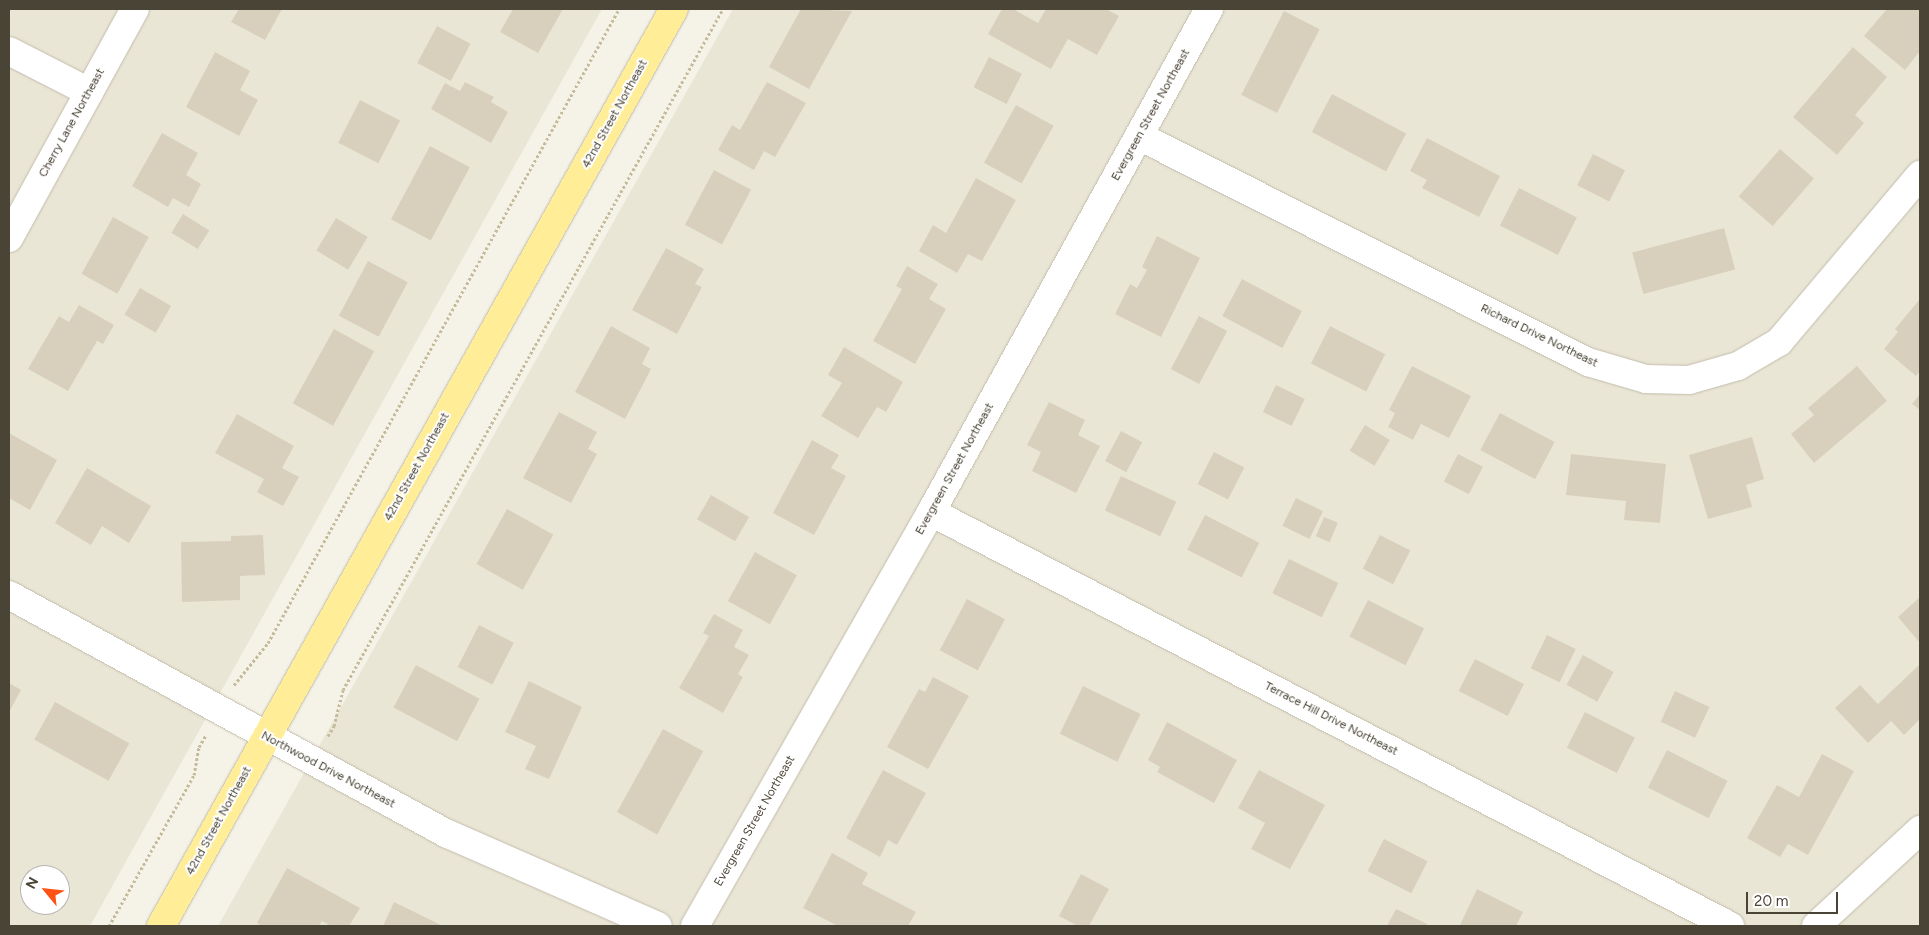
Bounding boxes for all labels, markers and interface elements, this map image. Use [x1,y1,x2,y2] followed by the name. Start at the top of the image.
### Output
[1109,47,1193,183] street label: Evergreen Street Northeast
[579,57,651,171] street label: 42nd Street Northeast
[36,66,108,180] street label: Cherry Lane Northeast
[1478,301,1600,371] street label: Richard Drive Northeast
[913,401,997,537] street label: Evergreen Street Northeast
[381,410,453,524] street label: 42nd Street Northeast
[1262,679,1400,759] street label: Terrace Hill Drive Northeast
[259,729,397,811] street label: Northwood Drive Northeast
[712,753,798,889] street label: Evergreen Street Northeast
[183,764,255,878] street label: 42nd Street Northeast
[20,865,70,915] north arrow
[22,874,42,892] text: N
[1749,882,1842,914] scale bar
[1754,892,1788,910] text: 20 m

